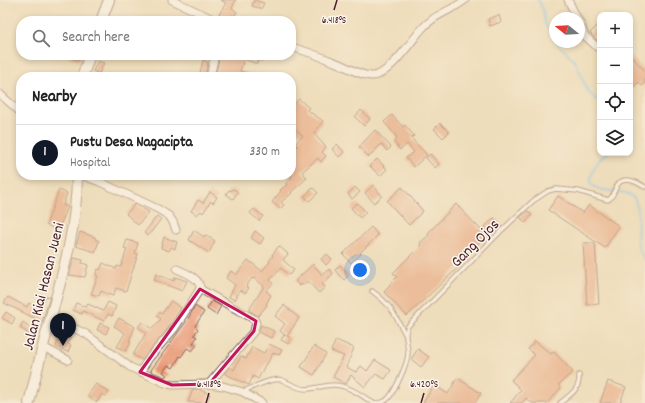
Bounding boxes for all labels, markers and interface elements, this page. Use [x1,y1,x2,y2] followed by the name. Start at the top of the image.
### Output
[549,12,585,48] north arrow
[597,12,633,156] map controls
[597,12,633,48] button: +
[322,14,346,28] text: 6.418°S
[16,16,296,60] search box
[30,27,52,49] icon: search
[62,27,130,49] text: Search here
[597,48,633,84] button: −
[597,84,633,120] button: locate
[32,86,76,110] text: Nearby
[597,120,633,156] button: layers
[70,132,192,154] text: Pustu Desa Nagacipta
[44,143,46,162] text: 1
[249,143,280,162] text: 330 m
[70,154,110,173] text: Hospital
[446,214,506,273] street label: Gang Ojos
[17,220,71,353] street label: Jalan Kiai Hasan Jueni
[350,260,370,280] your location
[50,313,76,346] pin: 1
[197,378,221,392] text: 6.418°S
[410,378,438,392] text: 6.420°S

